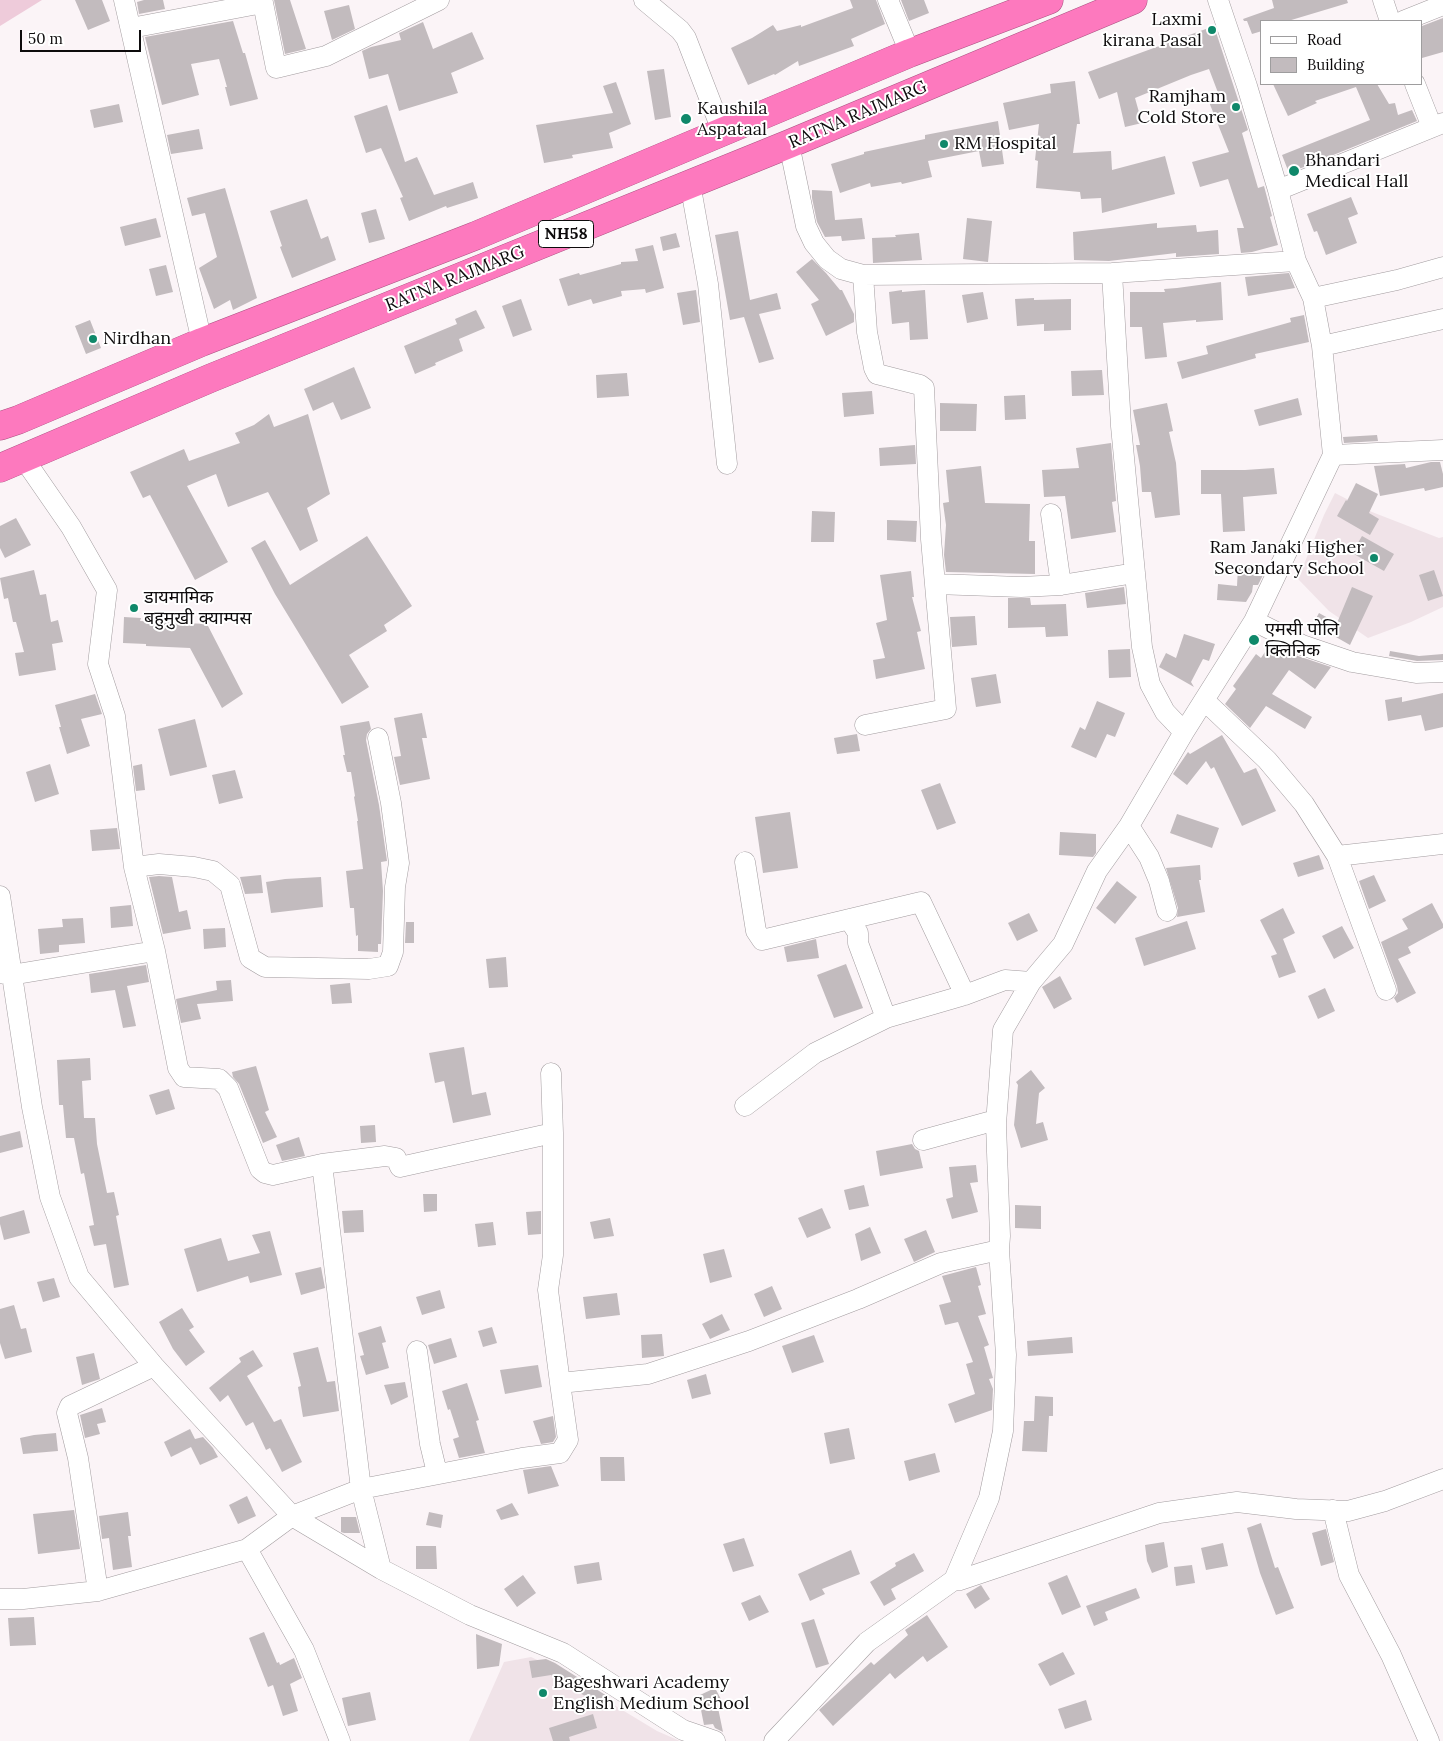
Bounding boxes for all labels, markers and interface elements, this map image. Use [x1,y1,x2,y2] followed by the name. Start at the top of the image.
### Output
[1103,9,1202,52] place label: Laxmi kirana Pasal
[22,20,144,52] scale bar
[1260,20,1423,85] legend
[1206,24,1218,36] marker: Laxmi kirana Pasal
[28,29,63,48] text: 50 m
[1307,30,1342,49] text: Road
[1307,55,1364,74] text: Building
[786,76,930,154] street label: RATNA RAJMARG
[1137,86,1226,128] place label: Ramjham Cold Store
[697,98,768,140] place label: Kaushila Aspataal
[1230,101,1242,113] marker: Ramjham Cold Store
[679,112,693,126] marker: Kaushila Aspataal
[954,133,1056,155] place label: RM Hospital
[938,138,950,150] marker: RM Hospital
[1305,150,1408,192] place label: Bhandari Medical Hall
[1287,164,1301,178] marker: Bhandari Medical Hall
[538,220,594,248] road number: NH58
[382,241,528,317] street label: RATNA RAJMARG
[103,328,171,350] place label: Nirdhan
[87,333,99,345] marker: Nirdhan
[1209,537,1364,580] place label: Ram Janaki Higher Secondary School
[1368,552,1380,564] marker: Ram Janaki Higher Secondary School
[144,587,252,630] place label: डायमामिक बहुमुखी क्याम्पस
[128,602,140,614] marker: डायमामिक बहुमुखी क्याम्पस
[1265,619,1339,662] place label: एमसी पोलि क्लिनिक
[1247,633,1261,647] marker: एमसी पोलि क्लिनिक
[553,1672,749,1715] place label: Bageshwari Academy English Medium School
[537,1687,549,1699] marker: Bageshwari Academy English Medium School

